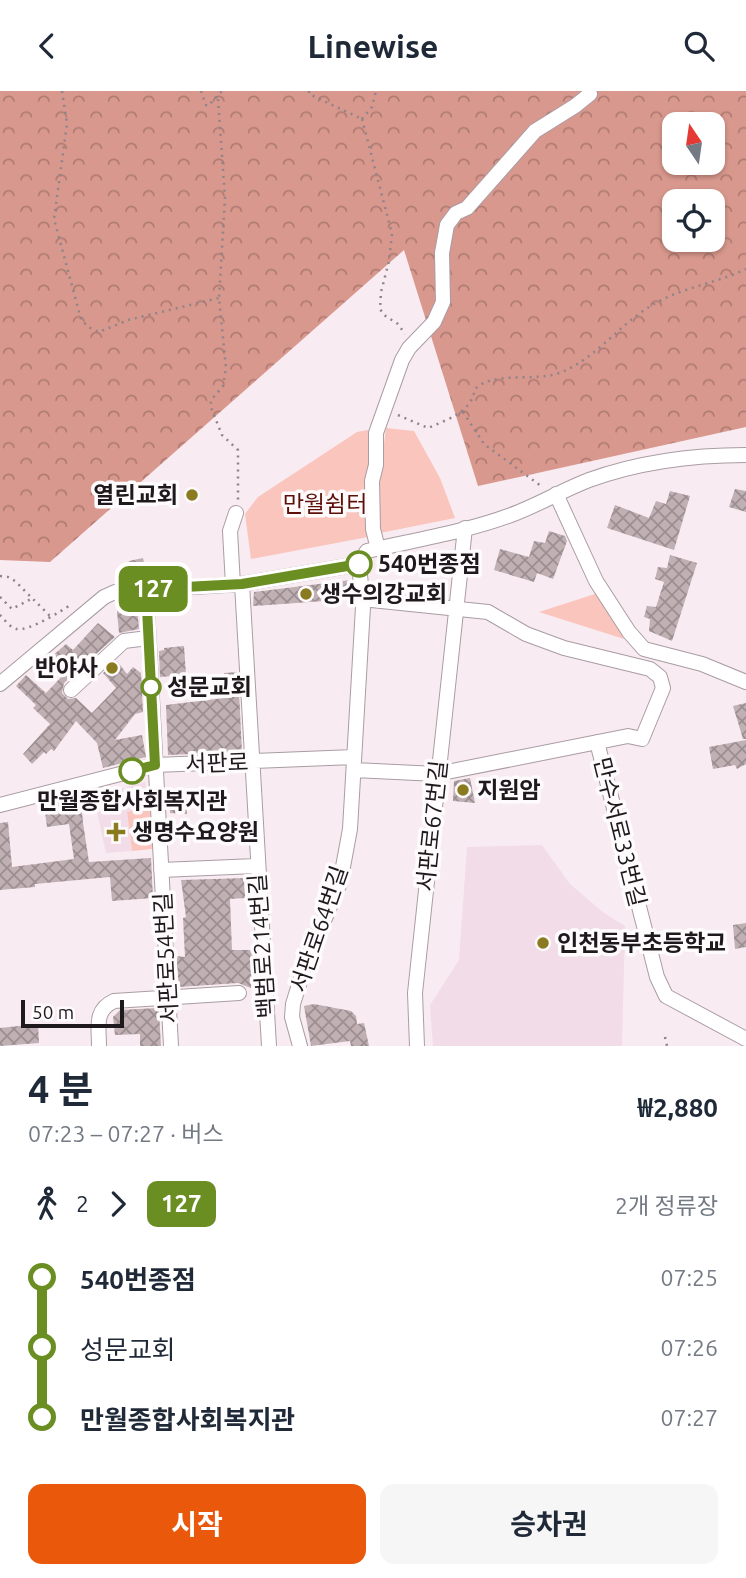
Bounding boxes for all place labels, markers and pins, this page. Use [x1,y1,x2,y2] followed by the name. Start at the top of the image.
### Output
[93,482,178,507] place label: 열린교회
[184,487,200,503] marker: 열린교회
[346,551,372,577] marker: 540번종점
[378,551,480,576] place label: 540번종점
[320,581,447,606] place label: 생수의강교회
[298,586,314,602] marker: 생수의강교회
[35,655,98,680] place label: 반야사
[104,660,120,676] marker: 반야사
[167,674,252,699] place label: 성문교회
[141,677,161,697] marker: 성문교회
[119,758,145,784] marker: 만월종합사회복지관
[477,777,540,802] place label: 지원암
[455,782,471,798] marker: 지원암
[37,788,227,813] place label: 만월종합사회복지관
[132,819,259,844] place label: 생명수요양원
[106,822,126,842] marker: 생명수요양원
[557,930,726,955] place label: 인천동부초등학교
[535,935,551,951] marker: 인천동부초등학교

